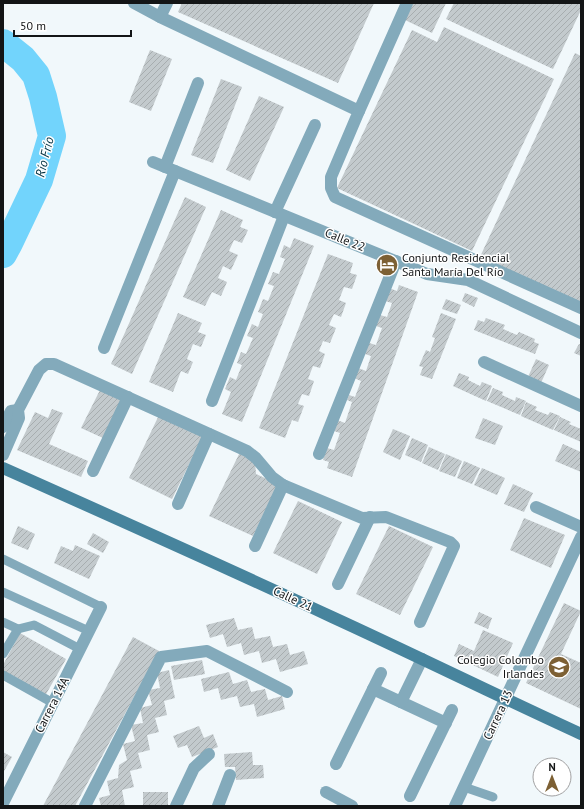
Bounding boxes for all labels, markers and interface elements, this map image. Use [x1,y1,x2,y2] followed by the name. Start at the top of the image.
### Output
[14,12,131,38] scale bar
[20,18,46,33] text: 50 m
[31,135,58,179] water label: Río Frío
[323,225,367,254] street label: Calle 22
[402,250,510,279] place label: Conjunto Residencial Santa María Del Río
[374,252,400,278] hotel icon: Conjunto Residencial Santa María Del Río
[271,583,315,614] street label: Calle 21
[457,652,544,681] place label: Colegio Colombo Irlandes
[546,654,572,680] school or university icon: Colegio Colombo Irlandes
[31,675,72,735] street label: Carrera 14A
[480,688,516,742] street label: Carrera 13
[532,757,572,797] north arrow
[548,760,556,774] text: N

